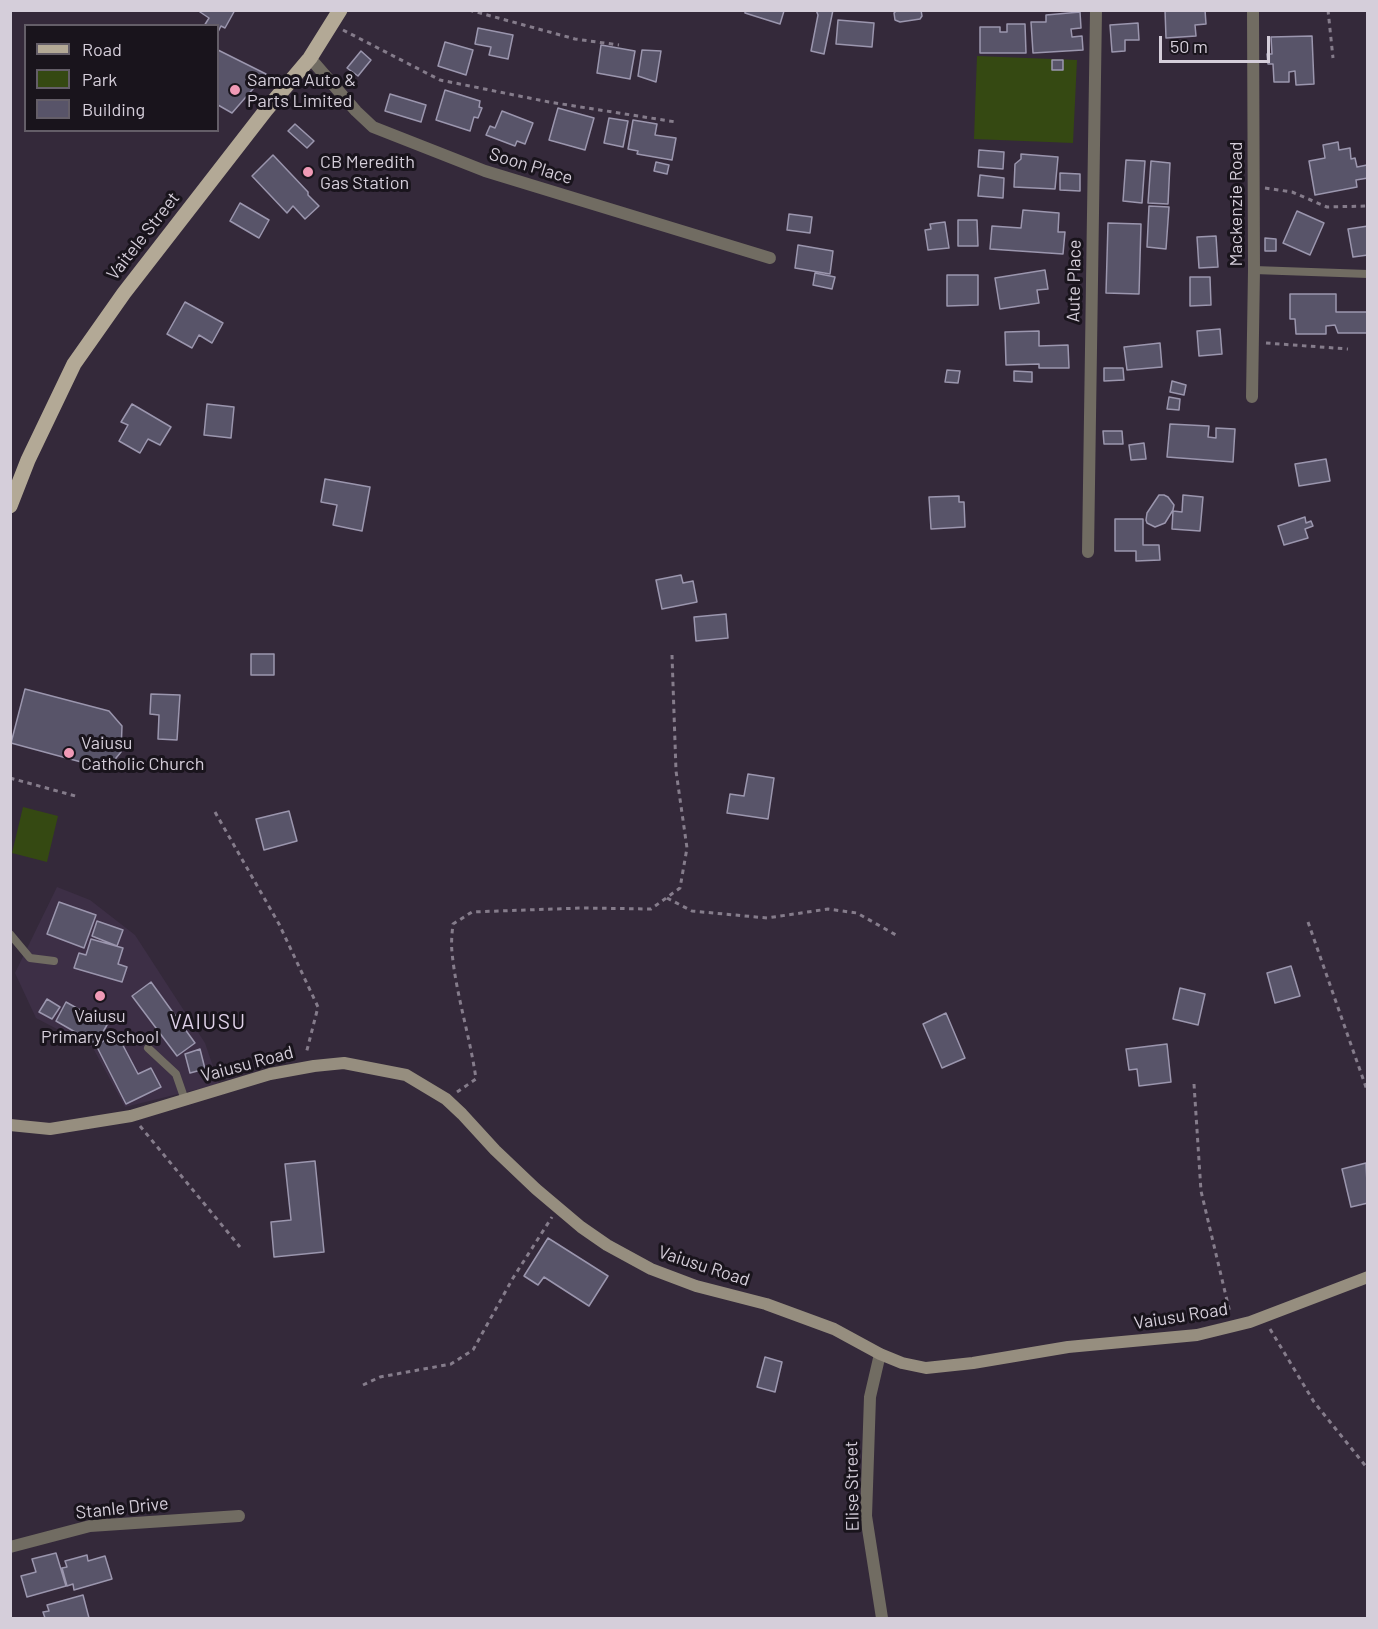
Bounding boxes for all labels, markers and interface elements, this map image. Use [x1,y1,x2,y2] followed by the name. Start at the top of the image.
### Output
[24,24,219,132] legend
[1162,24,1273,62] scale bar
[1170,35,1208,57] text: 50 m
[82,38,122,60] text: Road
[82,68,117,90] text: Park
[247,69,356,112] place label: Samoa Auto & Parts Limited
[228,83,242,97] marker: Samoa Auto & Parts Limited
[82,98,145,120] text: Building
[1225,142,1247,266] street label: Mackenzie Road
[487,143,575,189] street label: Soon Place
[320,151,415,194] place label: CB Meredith Gas Station
[301,165,315,179] marker: CB Meredith Gas Station
[102,188,184,284] street label: Vaitele Street
[1062,239,1086,323] street label: Aute Place
[81,732,204,774] place label: Vaiusu Catholic Church
[62,746,76,760] marker: Vaiusu Catholic Church
[93,989,107,1003] marker: Vaiusu Primary School
[41,1005,159,1048] place label: Vaiusu Primary School
[169,1009,247,1035] district label: VAIUSU
[198,1041,296,1087] street label: Vaiusu Road
[656,1241,752,1291] street label: Vaiusu Road
[1132,1298,1230,1334] street label: Vaiusu Road
[840,1441,864,1531] street label: Elise Street
[74,1492,170,1524] street label: Stanle Drive

